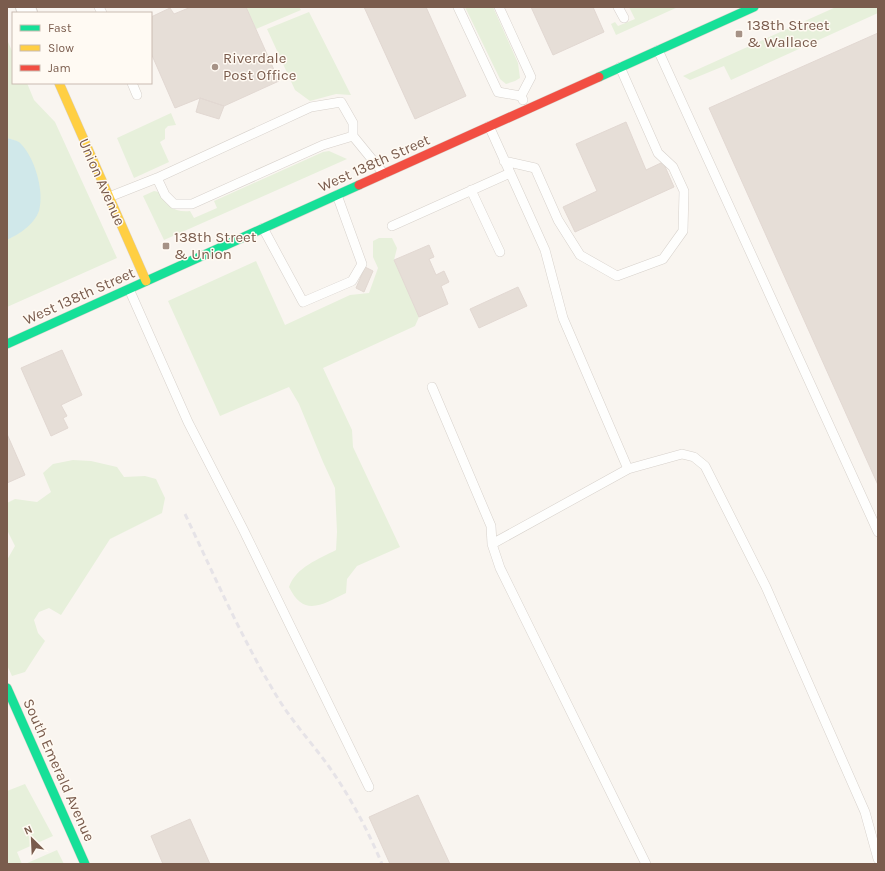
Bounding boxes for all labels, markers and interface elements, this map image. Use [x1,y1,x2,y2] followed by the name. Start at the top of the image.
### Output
[12,12,152,84] legend
[747,16,830,51] place label: 138th Street & Wallace
[48,21,72,35] text: Fast
[734,29,744,39] marker: 138th Street & Wallace
[48,41,74,55] text: Slow
[223,49,296,84] place label: Riverdale Post Office
[48,61,71,75] text: Jam
[210,62,220,72] marker: Riverdale Post Office
[315,130,433,196] street label: West 138th Street
[75,136,129,228] street label: Union Avenue
[174,228,257,263] place label: 138th Street & Union
[161,241,171,251] marker: 138th Street & Union
[20,263,138,329] street label: West 138th Street
[19,696,99,844] street label: South Emerald Avenue
[12,819,52,859] north arrow
[22,823,34,838] text: N

